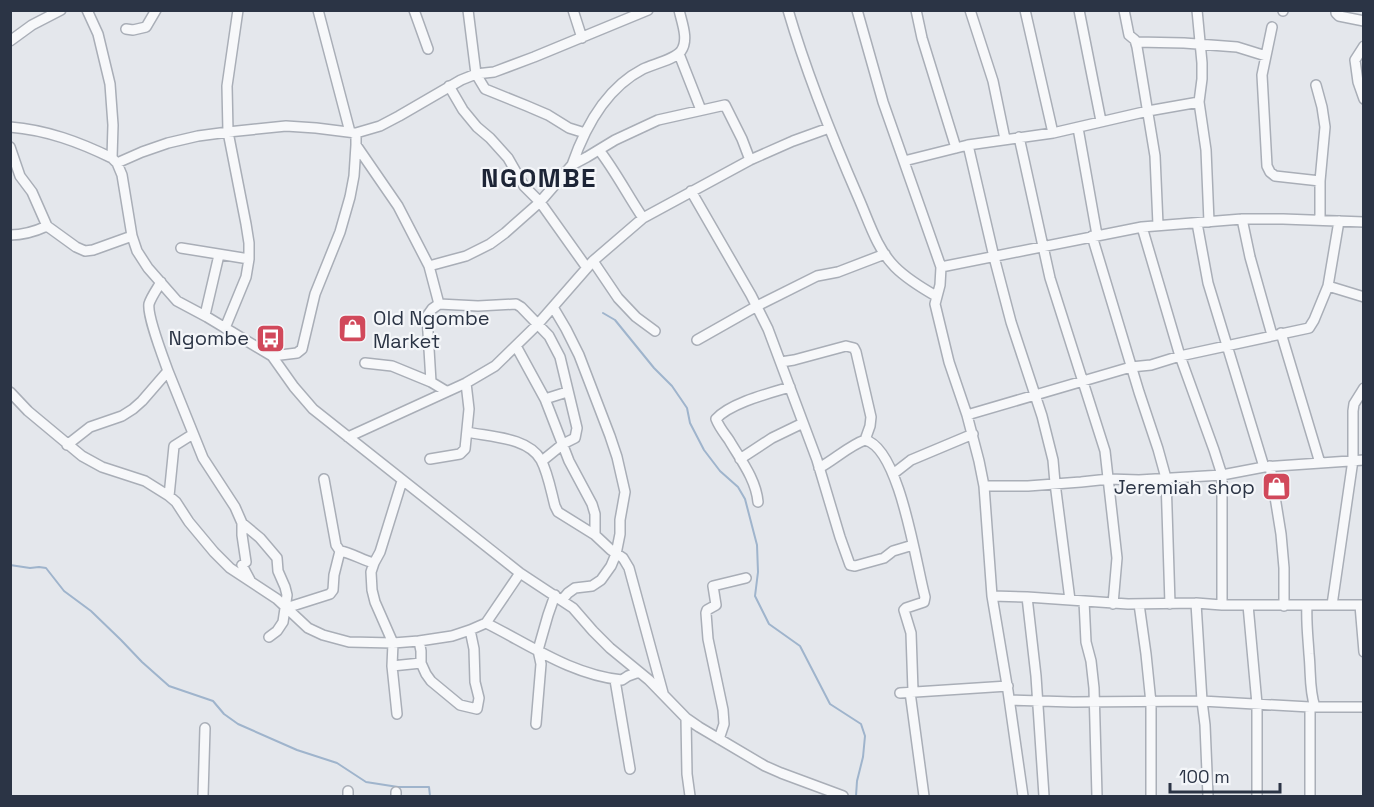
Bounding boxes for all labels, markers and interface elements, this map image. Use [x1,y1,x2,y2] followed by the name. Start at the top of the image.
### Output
[481,161,597,195] district label: NGOMBE
[373,305,490,354] place label: Old Ngombe Market
[336,313,368,345] shop icon: Old Ngombe Market
[254,322,286,354] bus stop icon: Ngombe
[169,325,249,351] place label: Ngombe
[1260,471,1292,503] shop icon: Jeremiah shop
[1114,474,1255,500] place label: Jeremiah shop
[1170,756,1280,794] scale bar
[1179,765,1230,788] text: 100 m

